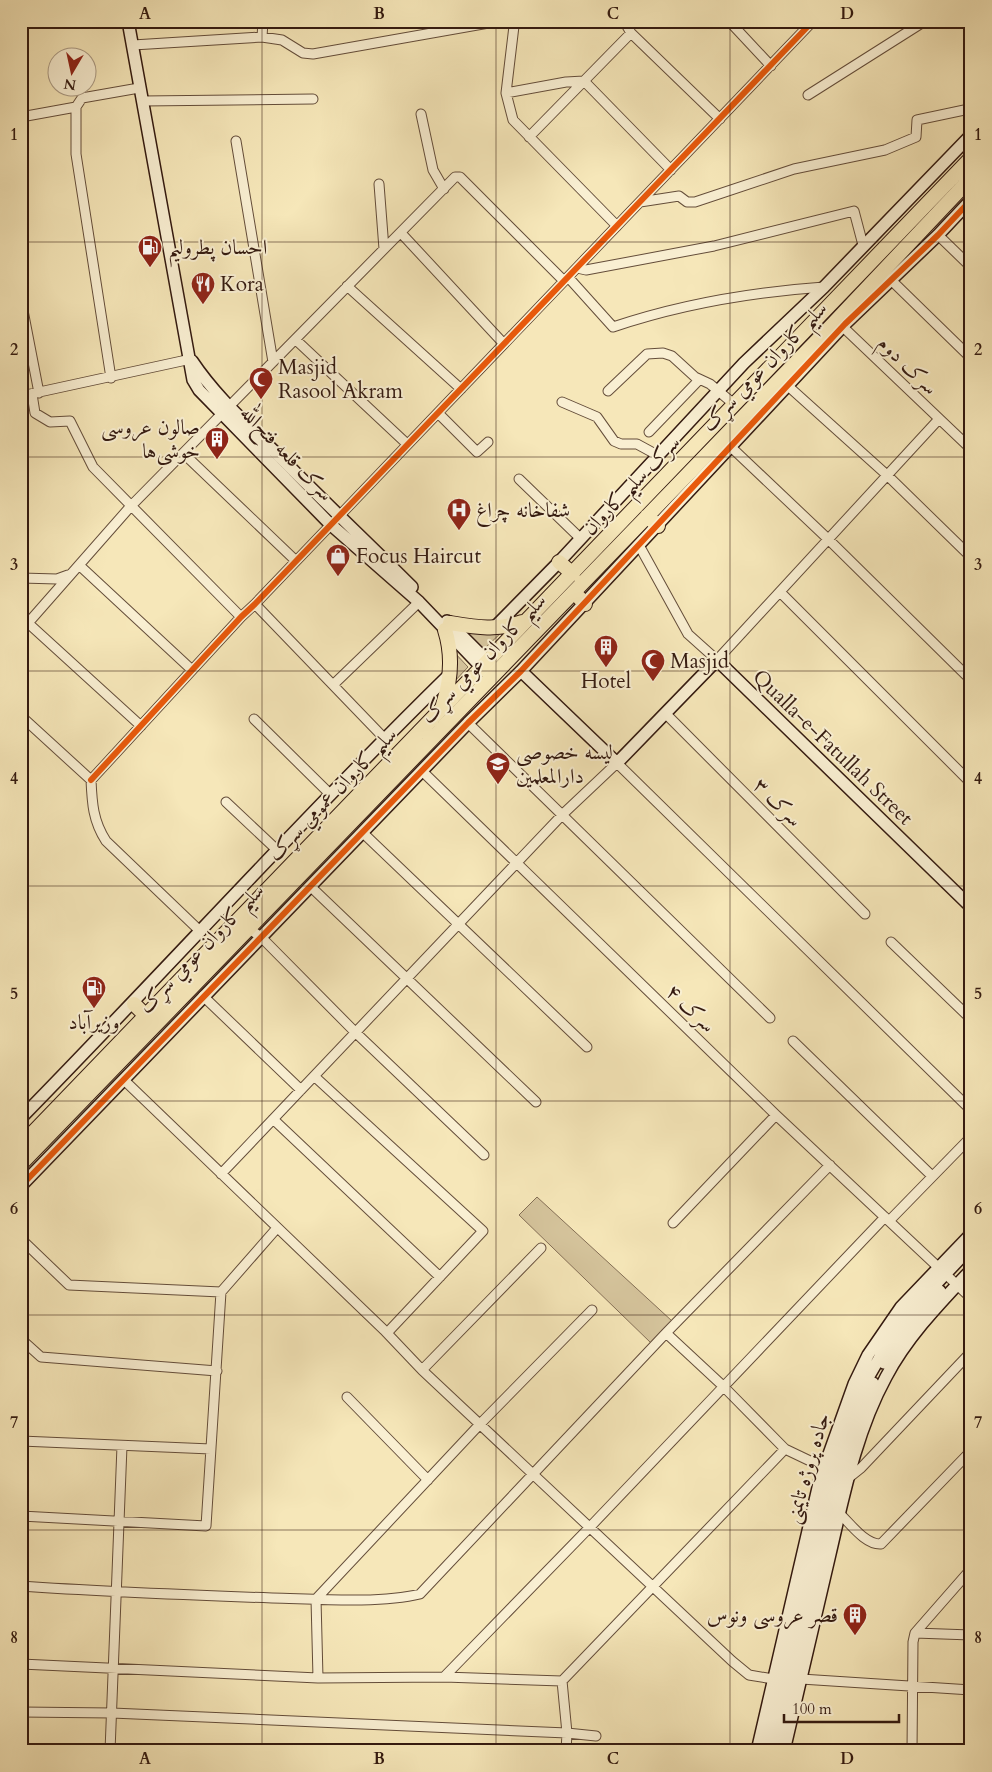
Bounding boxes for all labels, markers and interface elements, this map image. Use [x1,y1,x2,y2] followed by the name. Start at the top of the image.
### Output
[139,3,151,25] text: A
[373,3,385,25] text: B
[607,3,619,25] text: C
[840,3,854,25] text: D
[48,48,98,98] north arrow
[63,74,78,95] text: N
[10,124,18,146] text: 1
[974,124,982,146] text: 1
[168,233,267,268] place label: احسان پطرولیم
[137,234,163,268] fuel station icon: احسان پطرولیم
[220,270,264,299] place label: Kora
[190,271,216,305] restaurant icon: Kora
[695,295,838,442] street label: سلیم کاروان عومي سړک
[869,329,944,404] street label: سرک دوم
[10,339,18,361] text: 2
[974,339,982,361] text: 2
[278,353,403,406] place label: Masjid Rasool Akram
[248,366,274,400] mosque icon: Masjid Rasool Akram
[231,397,342,510] street label: سرک قلعه فتح‌الله
[101,413,200,466] place label: صالون عروسی خوشی‌ها
[204,426,230,460] building icon: صالون عروسی خوشی‌ها
[576,429,691,546] street label: سرک سلیم کاروان
[476,496,570,528] place label: شفاخانه چراغ
[446,497,472,531] hospital icon: شفاخانه چراغ
[356,542,481,571] place label: Focus Haircut
[325,543,351,577] shop icon: Focus Haircut
[10,554,18,576] text: 3
[974,554,982,576] text: 3
[414,587,557,734] street label: سلیم کاروان عومي سړک
[593,634,619,668] building icon: Hotel
[670,647,729,676] place label: Masjid
[640,648,666,682] mosque icon: Masjid
[746,663,920,832] street label: Qualla-e-Fatullah Street
[581,667,631,696] place label: Hotel
[261,721,408,872] street label: سلیم کاروان عمومي سړک
[516,738,613,791] place label: لیسه خصوصی دارالمعلمین
[485,751,511,785] school or university icon: لیسه خصوصی دارالمعلمین
[10,768,18,790] text: 4
[974,768,982,790] text: 4
[747,771,809,833] street label: سرک ۳
[132,877,275,1024] street label: سلیم کاروان عومي سړک
[81,975,107,1009] fuel station icon: وزیرآباد
[659,977,722,1039] street label: سرک ۴
[10,983,18,1005] text: 5
[974,983,982,1005] text: 5
[68,1008,120,1037] place label: وزیرآباد
[10,1198,18,1220] text: 6
[974,1198,982,1220] text: 6
[778,1409,837,1527] street label: جاده پروژه تایمنی
[10,1412,18,1434] text: 7
[974,1412,982,1434] text: 7
[707,1601,838,1630] place label: قصر عروسی ونوس
[842,1602,868,1636] building icon: قصر عروسی ونوس
[10,1627,18,1649] text: 8
[974,1627,982,1649] text: 8
[784,1692,900,1724] scale bar
[792,1699,832,1719] text: 100 m
[139,1748,151,1770] text: A
[373,1748,385,1770] text: B
[607,1748,619,1770] text: C
[840,1748,854,1770] text: D

